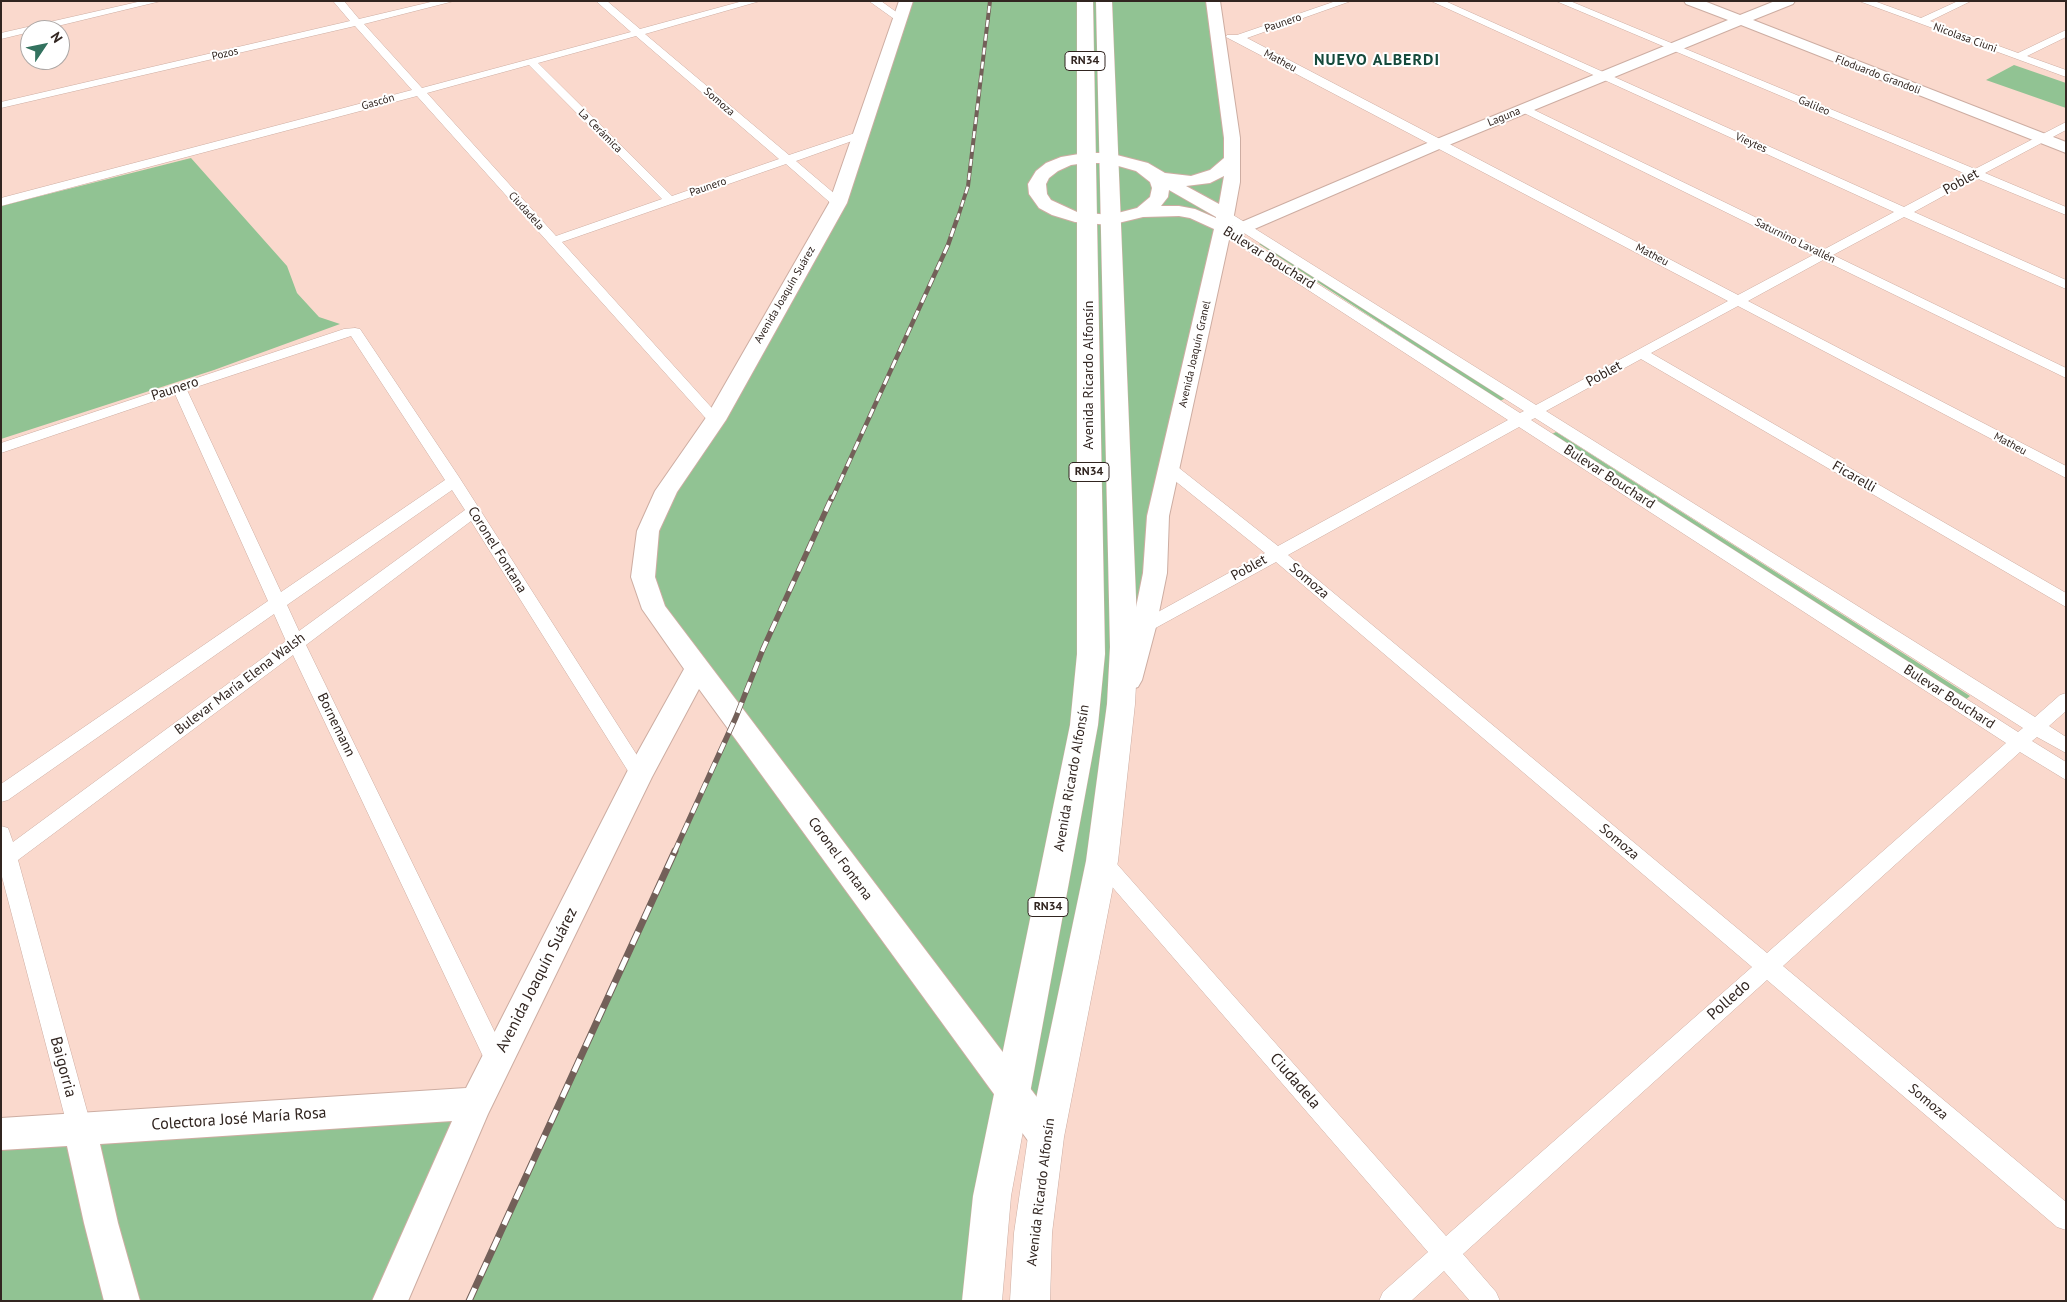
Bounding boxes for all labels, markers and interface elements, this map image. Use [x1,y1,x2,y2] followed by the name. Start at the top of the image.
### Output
[1263,11,1303,35] street label: Paunero
[20,20,70,70] north arrow
[1931,20,1999,56] street label: Nicolasa Ciuni
[47,28,67,46] text: N
[210,45,240,63] street label: Pozos
[1261,47,1299,75] street label: Matheu
[1312,50,1442,70] district label: NUEVO ALBERDI
[1065,51,1105,70] road number: RN34
[1833,53,1923,97] street label: Floduardo Grandoli
[701,85,737,119] street label: Somoza
[360,91,396,113] street label: Gascón
[1796,93,1832,119] street label: Galileo
[1486,104,1522,130] street label: Laguna
[575,106,625,156] street label: La Cerámica
[1733,130,1769,156] street label: Vieytes
[1940,165,1982,199] street label: Poblet
[688,175,728,199] street label: Paunero
[505,189,547,233] street label: Ciudadela
[1752,216,1838,266] street label: Saturnino Lavallén
[1220,223,1318,293] street label: Bulevar Bouchard
[1633,241,1671,269] street label: Matheu
[752,244,818,346] street label: Avenida Joaquín Suárez
[1176,299,1214,409] street label: Avenida Joaquín Granel
[1081,301,1097,449] street label: Avenida Ricardo Alfonsín
[1583,357,1625,391] street label: Poblet
[149,373,201,405] street label: Paunero
[1991,430,2029,458] street label: Matheu
[1560,441,1658,513] street label: Bulevar Bouchard
[1829,458,1879,496] street label: Ficarelli
[1069,462,1109,482] road number: RN34
[464,504,530,596] street label: Coronel Fontana
[1228,551,1270,585] street label: Poblet
[1286,560,1332,602] street label: Somoza
[172,630,308,738] street label: Bulevar María Elena Walsh
[1900,661,1998,733] street label: Bulevar Bouchard
[313,690,359,760] street label: Bornemann
[1051,703,1093,853] street label: Avenida Ricardo Alfonsín
[804,814,876,904] street label: Coronel Fontana
[1596,821,1642,863] street label: Somoza
[1028,898,1068,916] road number: RN34
[492,905,582,1055] street label: Avenida Joaquín Suárez
[1703,976,1755,1024] street label: Polledo
[46,1035,80,1099] street label: Baigorria
[1265,1049,1325,1113] street label: Ciudadela
[1905,1081,1951,1123] street label: Somoza
[151,1103,327,1135] street label: Colectora José María Rosa
[1024,1117,1058,1267] street label: Avenida Ricardo Alfonsín

